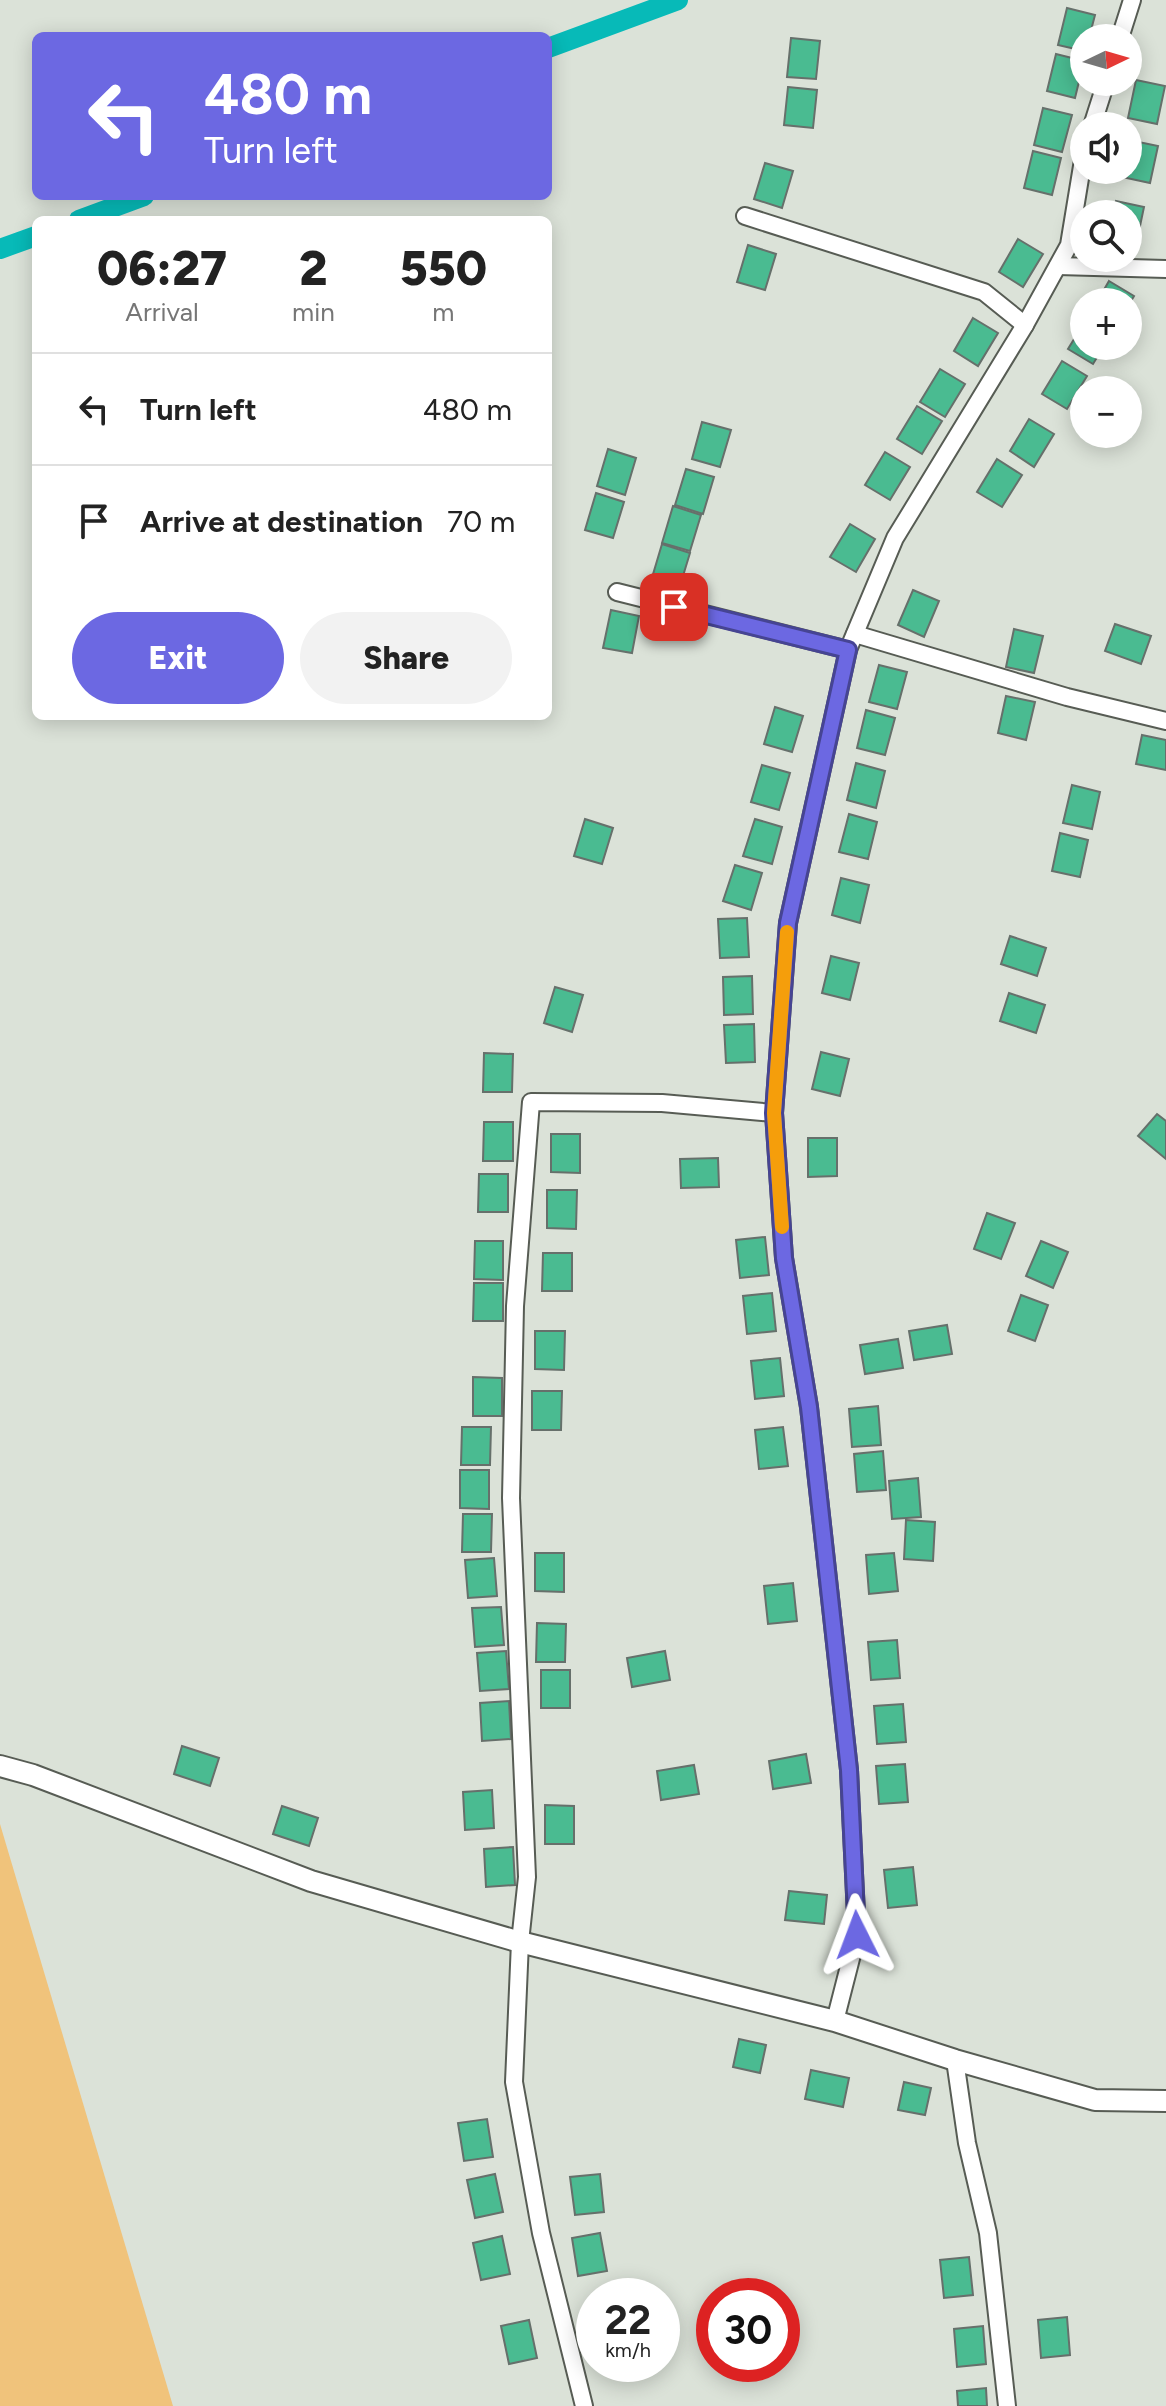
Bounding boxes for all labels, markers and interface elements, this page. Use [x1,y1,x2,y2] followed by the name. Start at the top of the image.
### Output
[1070,24,1142,96] north arrow
[1070,24,1142,448] map controls
[204,61,372,128] text: 480 m
[72,64,176,168] icon: left
[1070,112,1142,184] button: sound
[204,129,338,172] text: Turn left
[1070,200,1142,272] button: search
[97,239,227,297] text: 06:27
[299,239,328,297] text: 2
[400,239,487,297] text: 550
[1070,288,1142,360] button: +
[125,296,199,328] text: Arrival
[292,296,335,328] text: min
[432,296,454,328] text: m
[1070,376,1142,448] button: −
[72,387,116,431] icon: left
[140,391,257,428] text: Turn left
[423,391,512,428] text: 480 m
[72,499,116,543] icon: arrive
[140,503,423,540] text: Arrive at destination
[447,503,515,540] text: 70 m
[640,573,708,641] pin
[652,585,696,629] icon: arrive
[72,612,284,704] button: Exit
[300,612,512,704] button: Share
[815,1893,899,1977] position arrow
[696,2278,800,2382] speed limit sign: 30
[605,2296,651,2344] text: 22
[605,2338,651,2362] text: km/h

